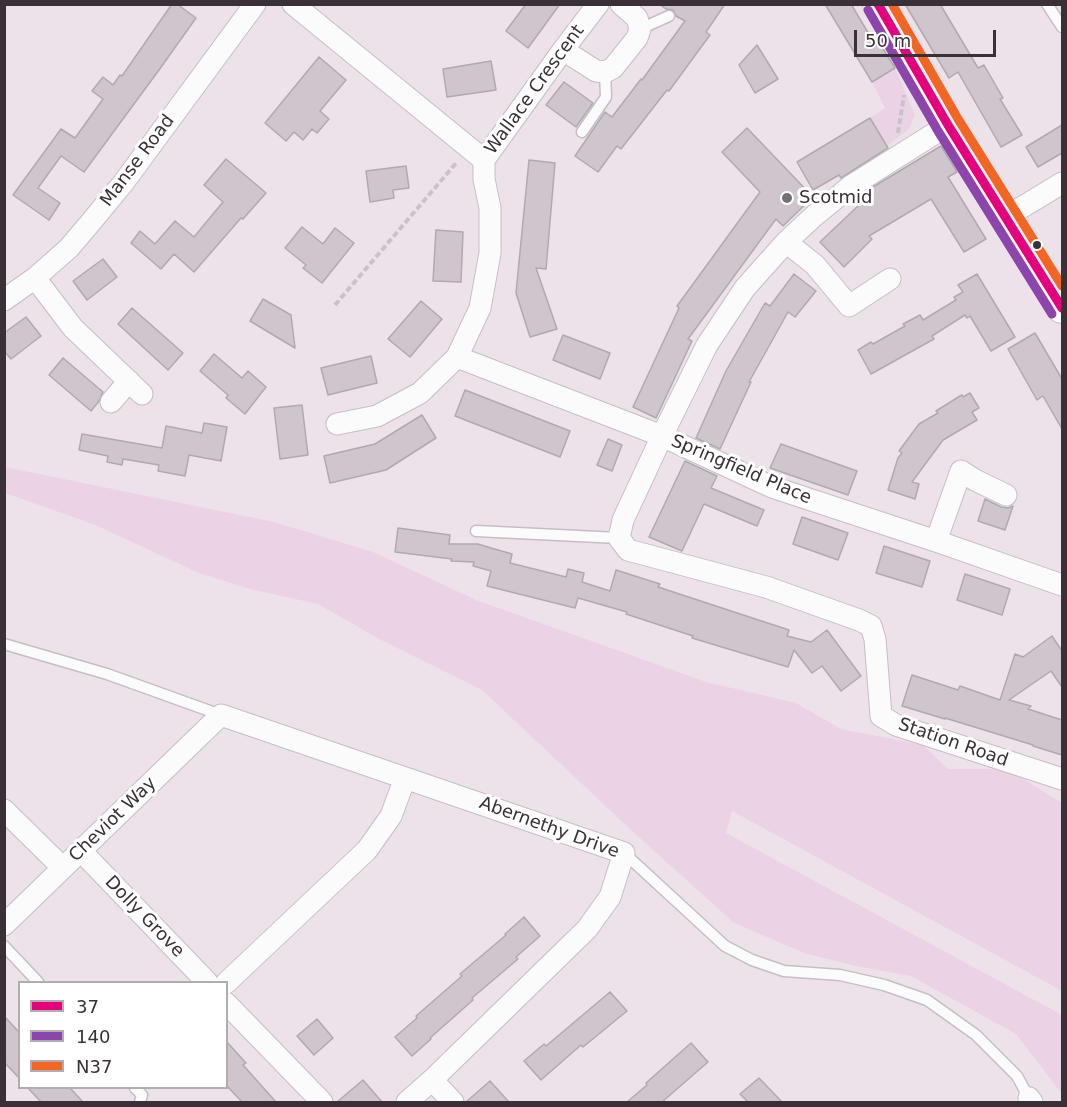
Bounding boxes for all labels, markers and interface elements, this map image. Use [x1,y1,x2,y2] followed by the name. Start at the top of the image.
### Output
[857,18,1000,56] scale bar
[481,21,589,159] street label: Wallace Crescent
[865,30,911,51] text: 50 m
[96,111,180,211] street label: Manse Road
[799,187,872,209] place label: Scotmid
[780,191,794,205] marker: Scotmid
[1031,239,1043,251] unlabelled marker
[668,431,814,509] street label: Springfield Place
[895,714,1011,772] street label: Station Road
[65,773,161,867] street label: Cheviot Way
[476,793,622,863] street label: Abernethy Drive
[100,872,188,962] street label: Dolly Grove
[18,981,228,1089] legend
[76,996,99,1017] text: 37
[76,1026,110,1047] text: 140
[76,1056,112,1077] text: N37

